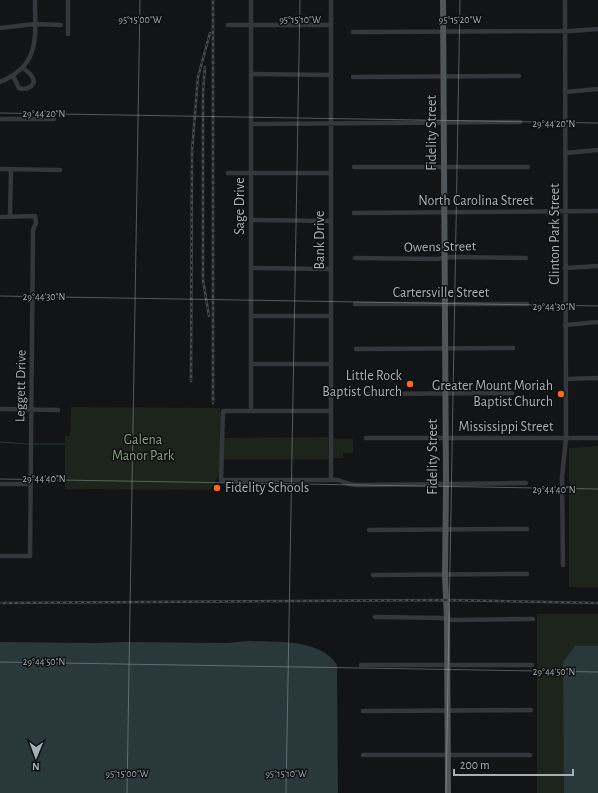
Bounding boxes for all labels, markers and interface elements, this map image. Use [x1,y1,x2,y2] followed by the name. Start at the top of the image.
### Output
[118,15,162,25] text: 95°15'00"W
[279,15,321,25] text: 95°15'10"W
[439,15,481,25] text: 95°15'20"W
[425,95,439,171] street label: Fidelity Street
[23,109,65,119] text: 29°44'20"N
[533,119,575,129] text: 29°44'20"N
[233,177,247,235] street label: Sage Drive
[548,183,562,285] street label: Clinton Park Street
[418,194,534,208] street label: North Carolina Street
[313,211,327,269] street label: Bank Drive
[404,239,477,255] street label: Owens Street
[393,286,490,300] street label: Cartersville Street
[23,292,65,302] text: 29°44'30"N
[533,302,575,312] text: 29°44'30"N
[13,350,29,422] street label: Leggett Drive
[322,369,403,399] place label: Little Rock Baptist Church
[405,379,415,389] marker: Little Rock Baptist Church
[432,379,553,409] place label: Greater Mount Moriah Baptist Church
[556,389,566,399] marker: Greater Mount Moriah Baptist Church
[426,419,440,495] street label: Fidelity Street
[459,420,554,434] street label: Mississippi Street
[112,433,175,463] park label: Galena Manor Park
[22,474,66,484] text: 29°44'40"N
[225,481,309,495] place label: Fidelity Schools
[212,483,222,493] marker: Fidelity Schools
[532,485,576,495] text: 29°44'40"N
[23,657,65,667] text: 29°44'50"N
[533,667,575,677] text: 29°44'50"N
[16,737,56,777] north arrow
[454,751,573,777] scale bar
[460,759,490,771] text: 200 m
[32,761,40,772] text: N
[105,769,149,779] text: 95°15'00"W
[265,769,307,779] text: 95°15'10"W

